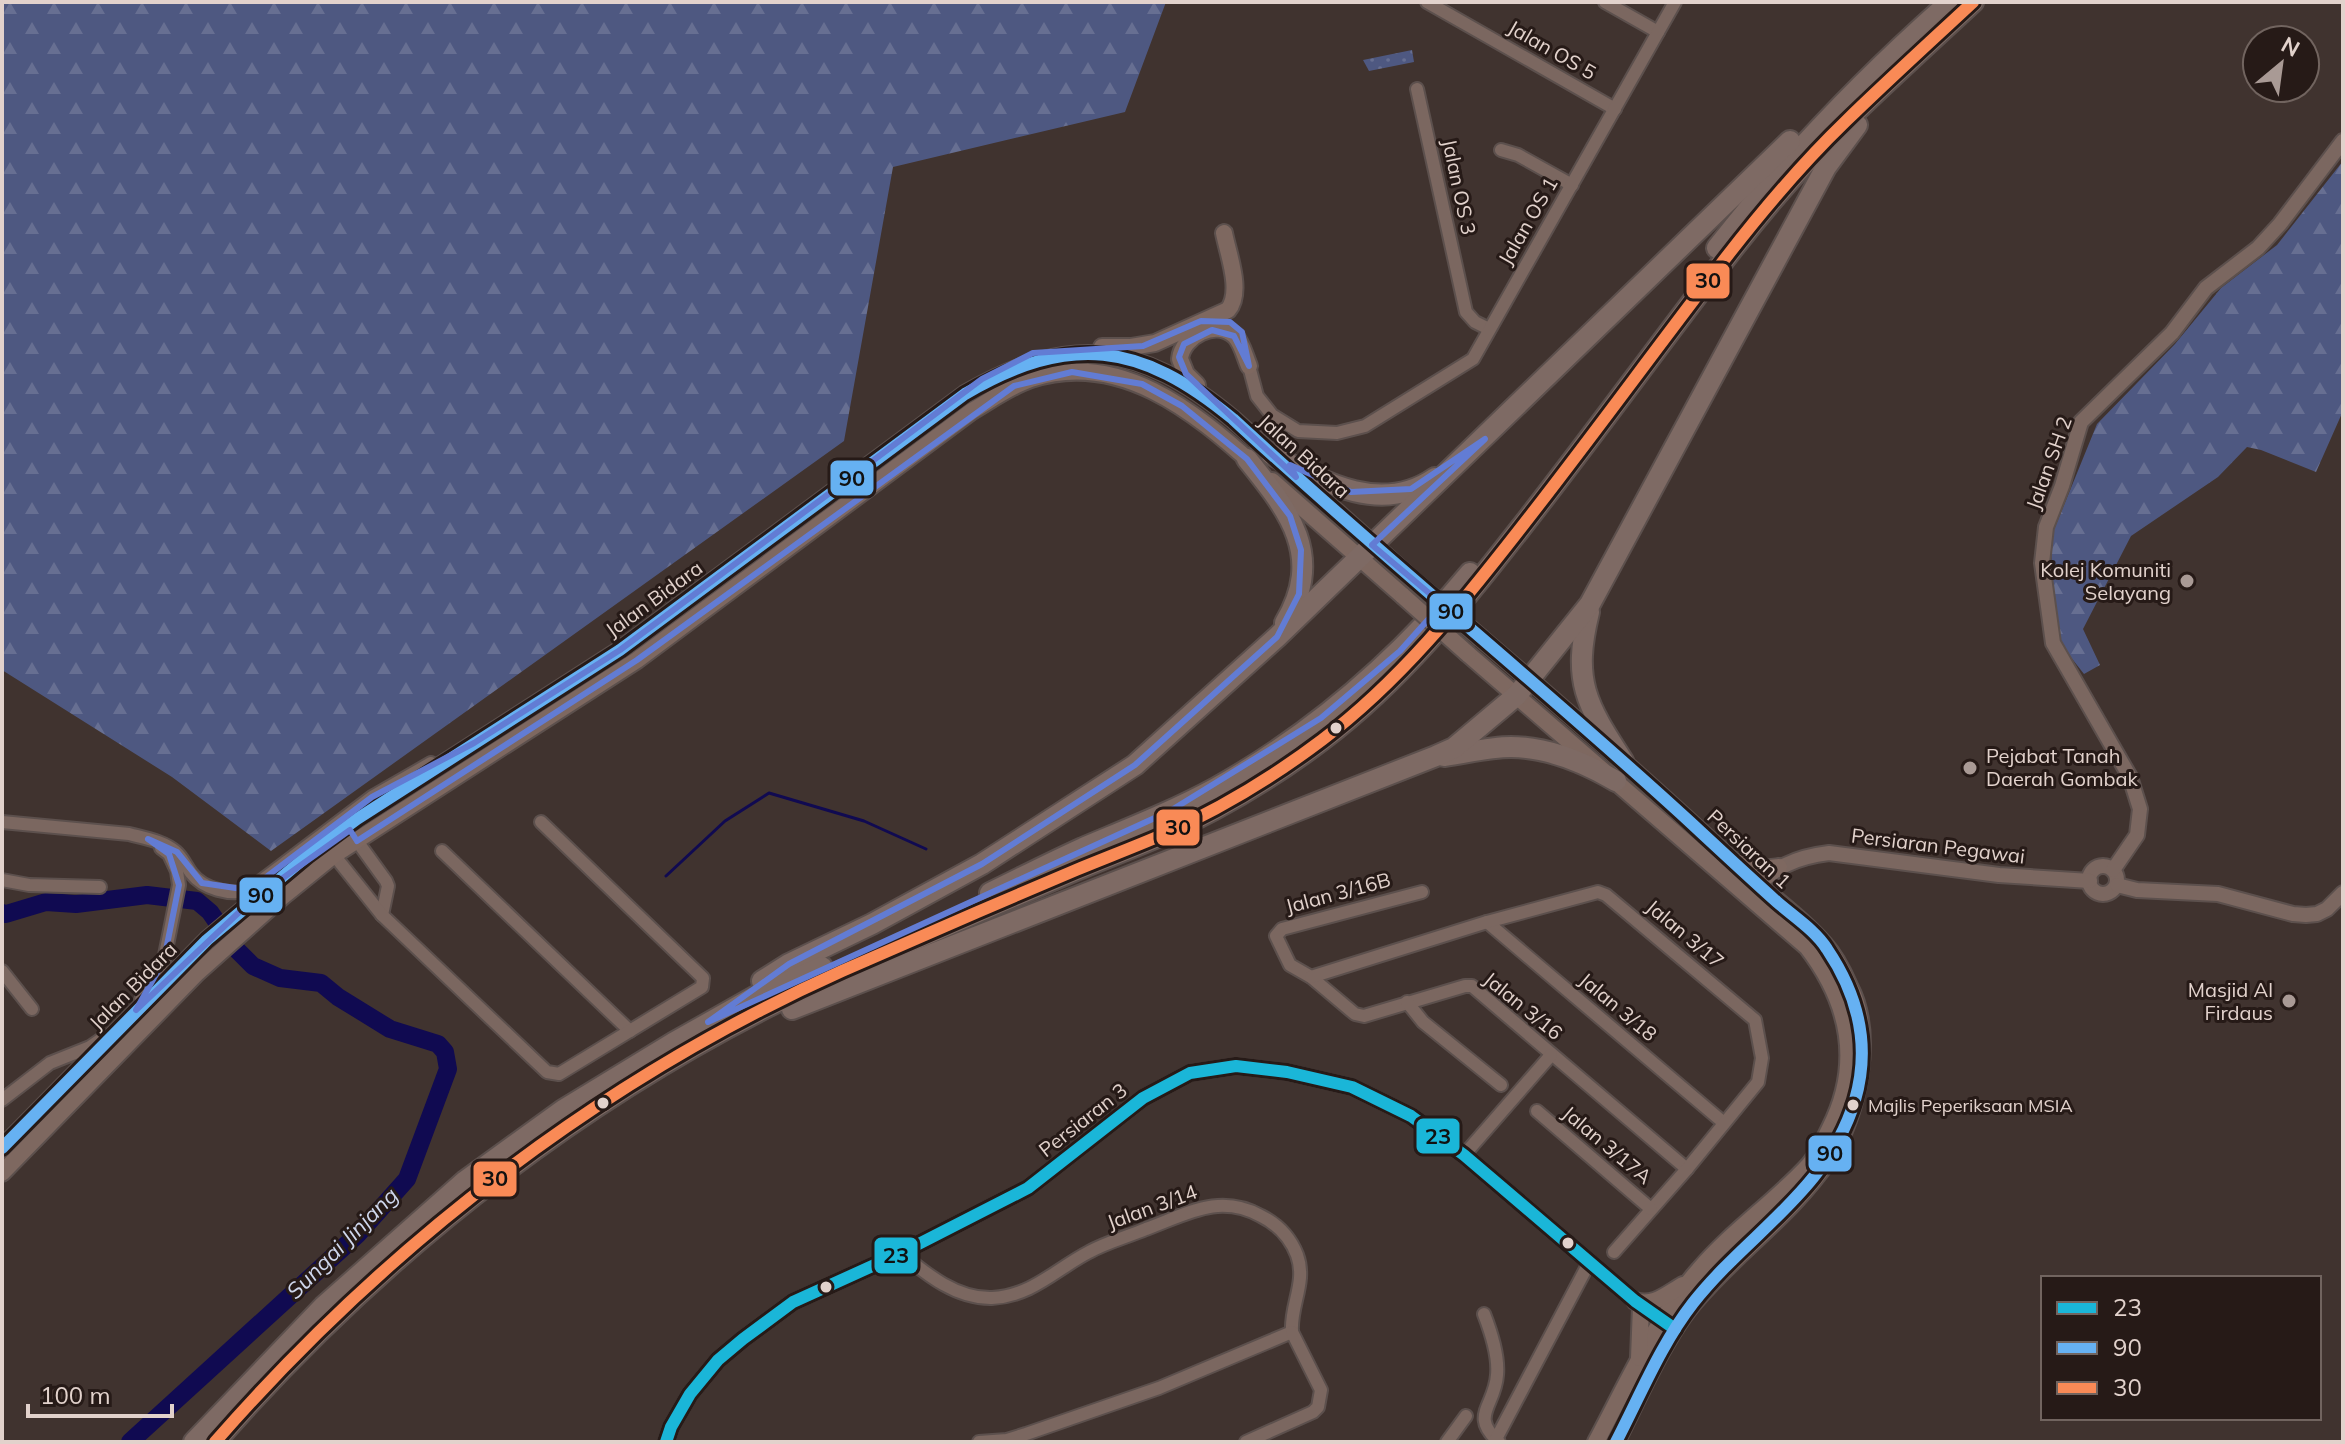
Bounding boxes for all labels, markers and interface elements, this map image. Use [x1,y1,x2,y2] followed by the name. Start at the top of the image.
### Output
[1504,14,1601,85] street label: Jalan OS 5
[2241,24,2321,104] north arrow
[2277,30,2305,63] text: N
[1437,137,1482,237] street label: Jalan OS 3
[1492,172,1563,269] street label: Jalan OS 1
[1685,262,1731,300] line badge: 30
[1695,266,1721,294] text: 30
[1254,408,1355,503] street label: Jalan Bidara
[2020,413,2077,513] street label: Jalan SH 2
[829,459,875,497] line badge: 90
[839,464,865,492] text: 90
[600,555,707,642] street label: Jalan Bidara
[2040,557,2171,605] place label: Kolej Komuniti Selayang
[2178,572,2196,590] marker: Kolej Komuniti Selayang
[1428,592,1474,631] line badge: 90
[1438,597,1464,625] text: 90
[1328,720,1344,736] unlabelled marker
[1986,743,2139,791] place label: Pejabat Tanah Daerah Gombak
[1961,759,1979,777] marker: Pejabat Tanah Daerah Gombak
[1702,804,1796,894] street label: Persiaran 1
[1155,808,1201,847] line badge: 30
[1165,813,1191,841] text: 30
[1850,822,2026,869] street label: Persiaran Pegawai
[1283,867,1393,919] street label: Jalan 3/16B
[238,876,284,914] line badge: 90
[248,881,274,909] text: 90
[1641,894,1729,973] street label: Jalan 3/17
[84,937,182,1035] street label: Jalan Bidara
[1479,966,1568,1045] street label: Jalan 3/16
[1574,967,1662,1046] street label: Jalan 3/18
[2188,977,2273,1025] place label: Masjid Al Firdaus
[2280,992,2298,1010] marker: Masjid Al Firdaus
[1033,1077,1132,1162] street label: Persiaran 3
[1868,1094,2073,1117] place label: Majlis Peperiksaan MSIA
[595,1095,611,1111] unlabelled marker
[1845,1097,1861,1113] marker: Majlis Peperiksaan MSIA
[1558,1100,1657,1189] street label: Jalan 3/17A
[1415,1117,1461,1155] line badge: 23
[1425,1122,1451,1150] text: 23
[1807,1134,1853,1173] line badge: 90
[1817,1139,1843,1167] text: 90
[472,1160,518,1198] line badge: 30
[482,1164,508,1192] text: 30
[1103,1179,1200,1234] street label: Jalan 3/14
[280,1181,404,1305] water label: Sungai Jinjang
[1560,1235,1576,1251] unlabelled marker
[873,1236,919,1275] line badge: 23
[883,1241,909,1269] text: 23
[2041,1276,2321,1420] legend
[818,1279,834,1295] unlabelled marker
[2113,1292,2142,1322] text: 23
[2113,1332,2142,1362] text: 90
[28,1368,172,1418] scale bar
[2113,1372,2142,1402] text: 30
[40,1380,111,1410] text: 100 m

